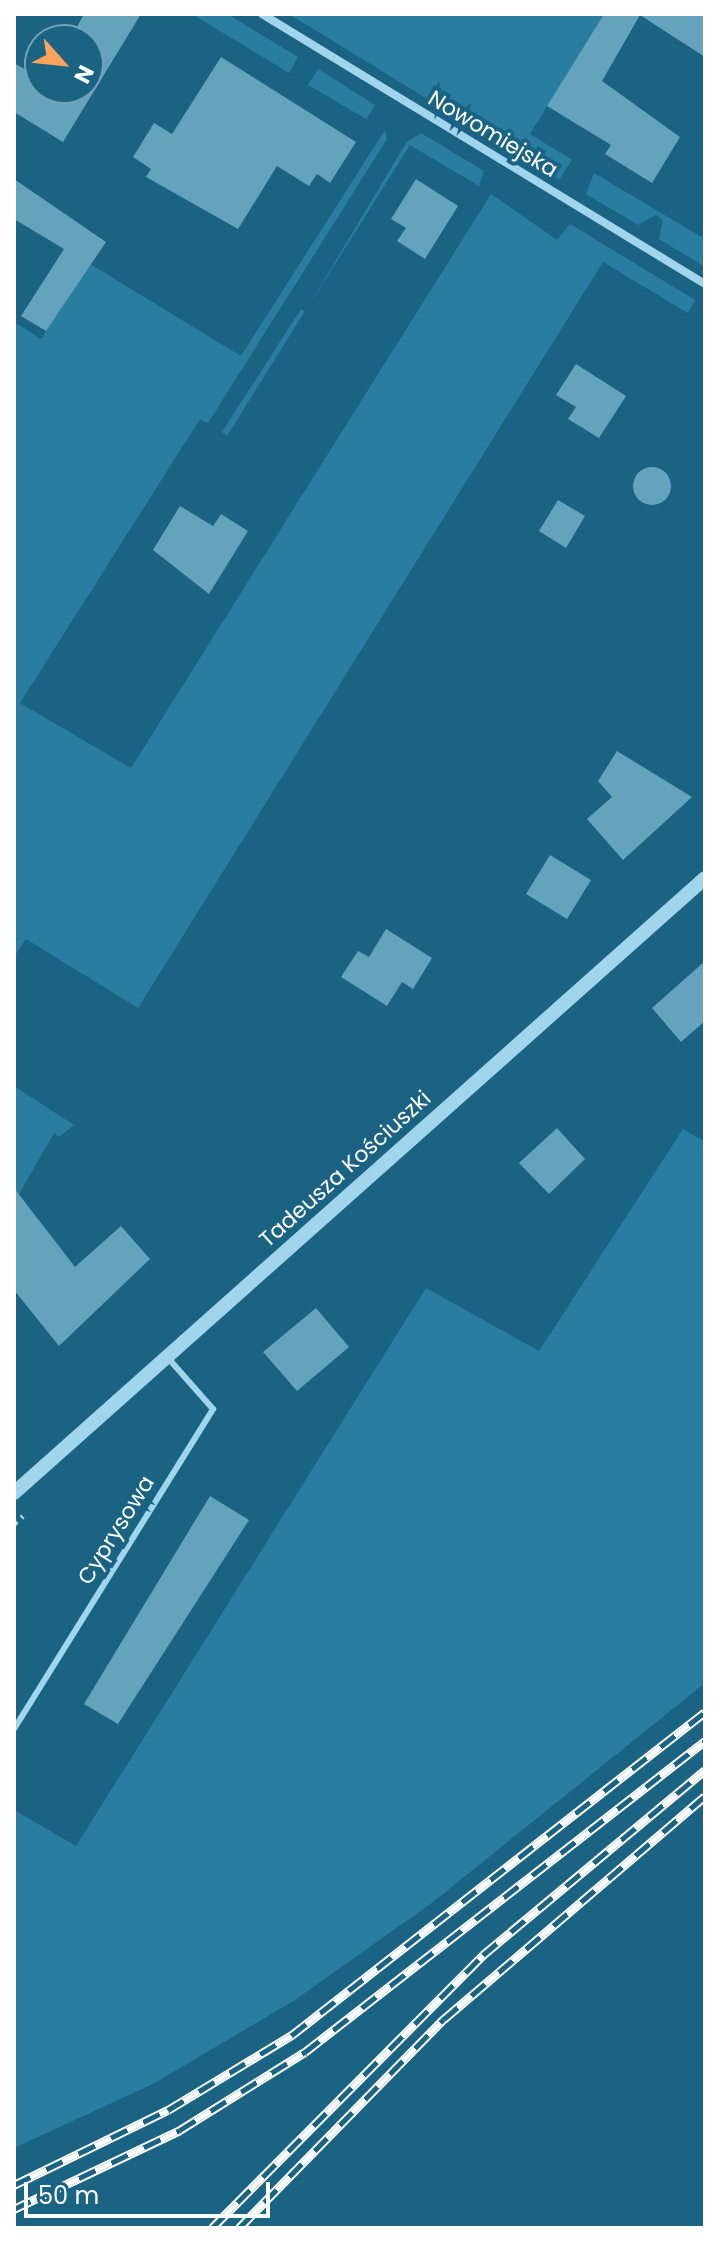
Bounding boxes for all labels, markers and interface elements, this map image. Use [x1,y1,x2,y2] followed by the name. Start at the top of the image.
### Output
[24,24,104,104] north arrow
[66,60,102,89] text: N
[423,85,563,183] street label: Nowomiejska
[254,1085,436,1253] street label: Tadeusza Kościuszki
[72,1471,160,1589] street label: Cyprysowa
[28,2166,274,2216] scale bar
[38,2179,99,2212] text: 50 m

